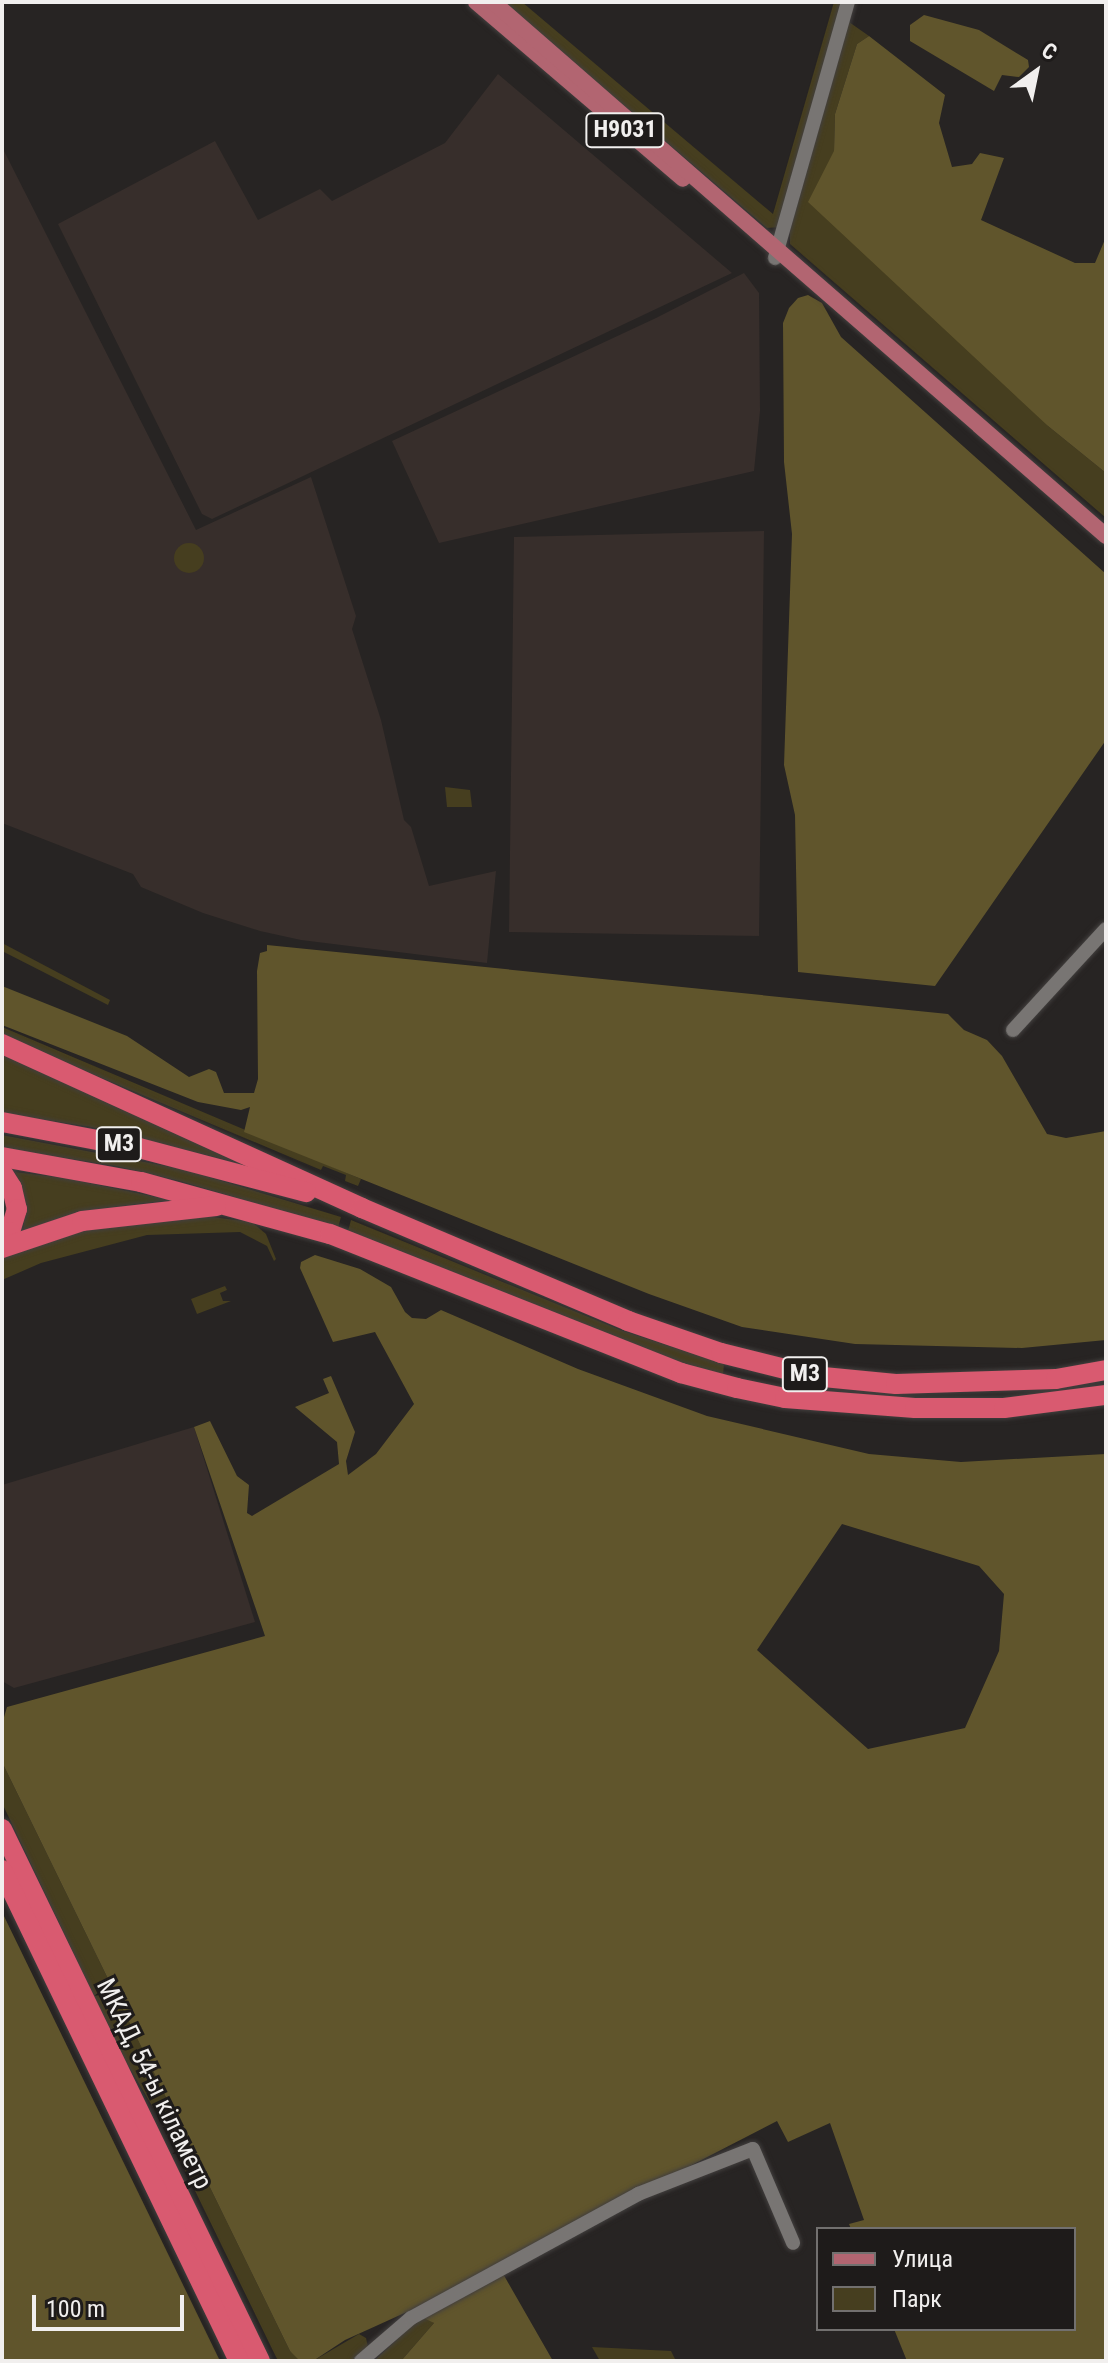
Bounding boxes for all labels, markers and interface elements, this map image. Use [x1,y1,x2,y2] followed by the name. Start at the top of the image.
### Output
[996,32,1076,112] north arrow
[1037,38,1061,65] text: С
[585,110,665,150] road number: Н9031
[95,1124,143,1164] road number: М3
[781,1354,829,1394] road number: М3
[89,1974,219,2194] street label: МКАД, 54-ы кіламетр
[816,2227,1076,2331] legend
[892,2245,953,2273] text: Улица
[36,2279,188,2329] scale bar
[892,2285,942,2313] text: Парк
[46,2295,105,2323] text: 100 m

